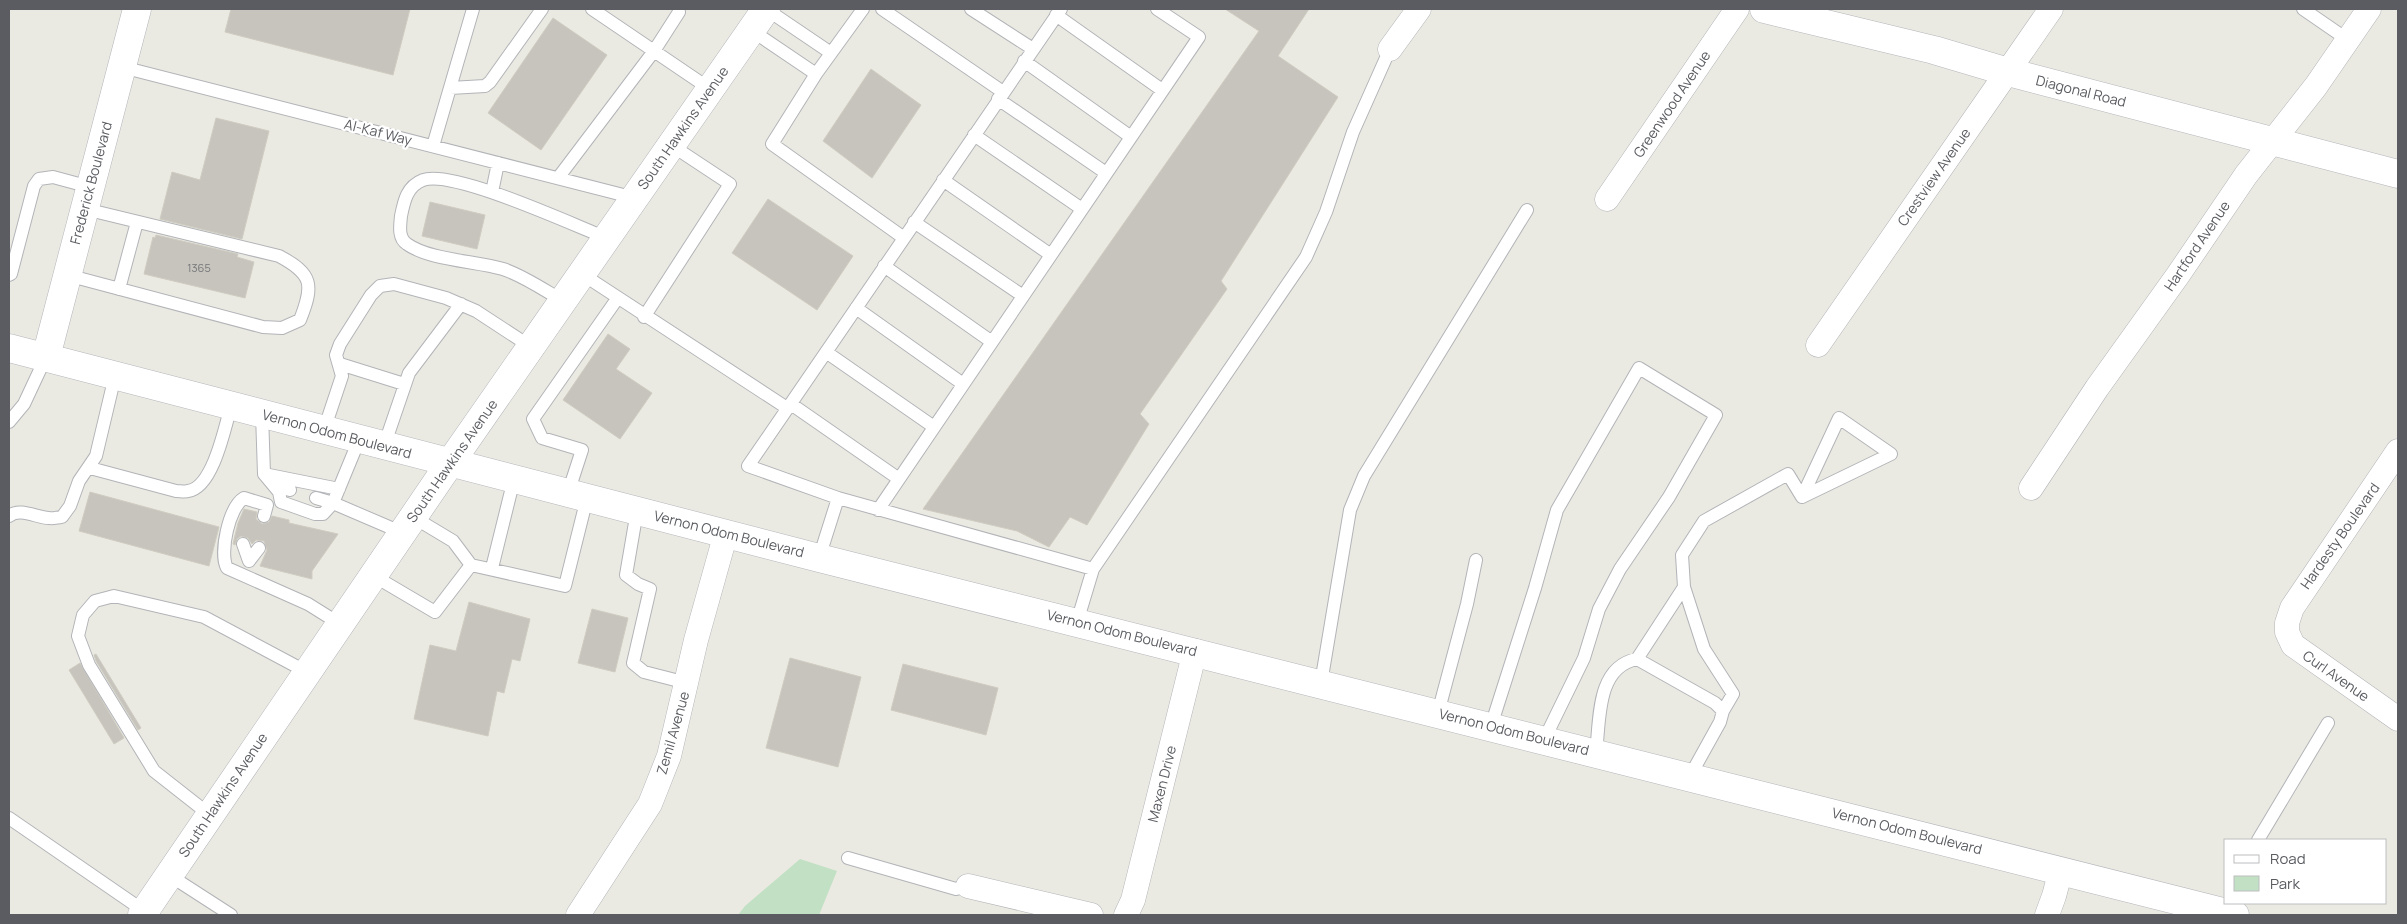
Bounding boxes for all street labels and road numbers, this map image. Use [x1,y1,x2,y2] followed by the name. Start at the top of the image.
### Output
[1629,46,1714,161] street label: Greenwood Avenue
[633,62,732,193] street label: South Hawkins Avenue
[2034,70,2128,111] street label: Diagonal Road
[342,114,415,149] street label: Al-Kaf Way
[65,119,116,246] street label: Frederick Boulevard
[1893,124,1975,230] street label: Crestview Avenue
[2159,197,2234,295] street label: Hartford Avenue
[402,395,501,526] street label: South Hawkins Avenue
[260,404,414,463] street label: Vernon Odom Boulevard
[2296,479,2383,593] street label: Hardesty Boulevard
[652,506,806,561] street label: Vernon Odom Boulevard
[1045,605,1199,660] street label: Vernon Odom Boulevard
[2299,646,2373,706] street label: Curl Avenue
[652,689,693,777] street label: Zemil Avenue
[1437,704,1591,759] street label: Vernon Odom Boulevard
[174,729,271,861] street label: South Hawkins Avenue
[1143,744,1180,824] street label: Maxen Drive
[1830,803,1984,858] street label: Vernon Odom Boulevard

